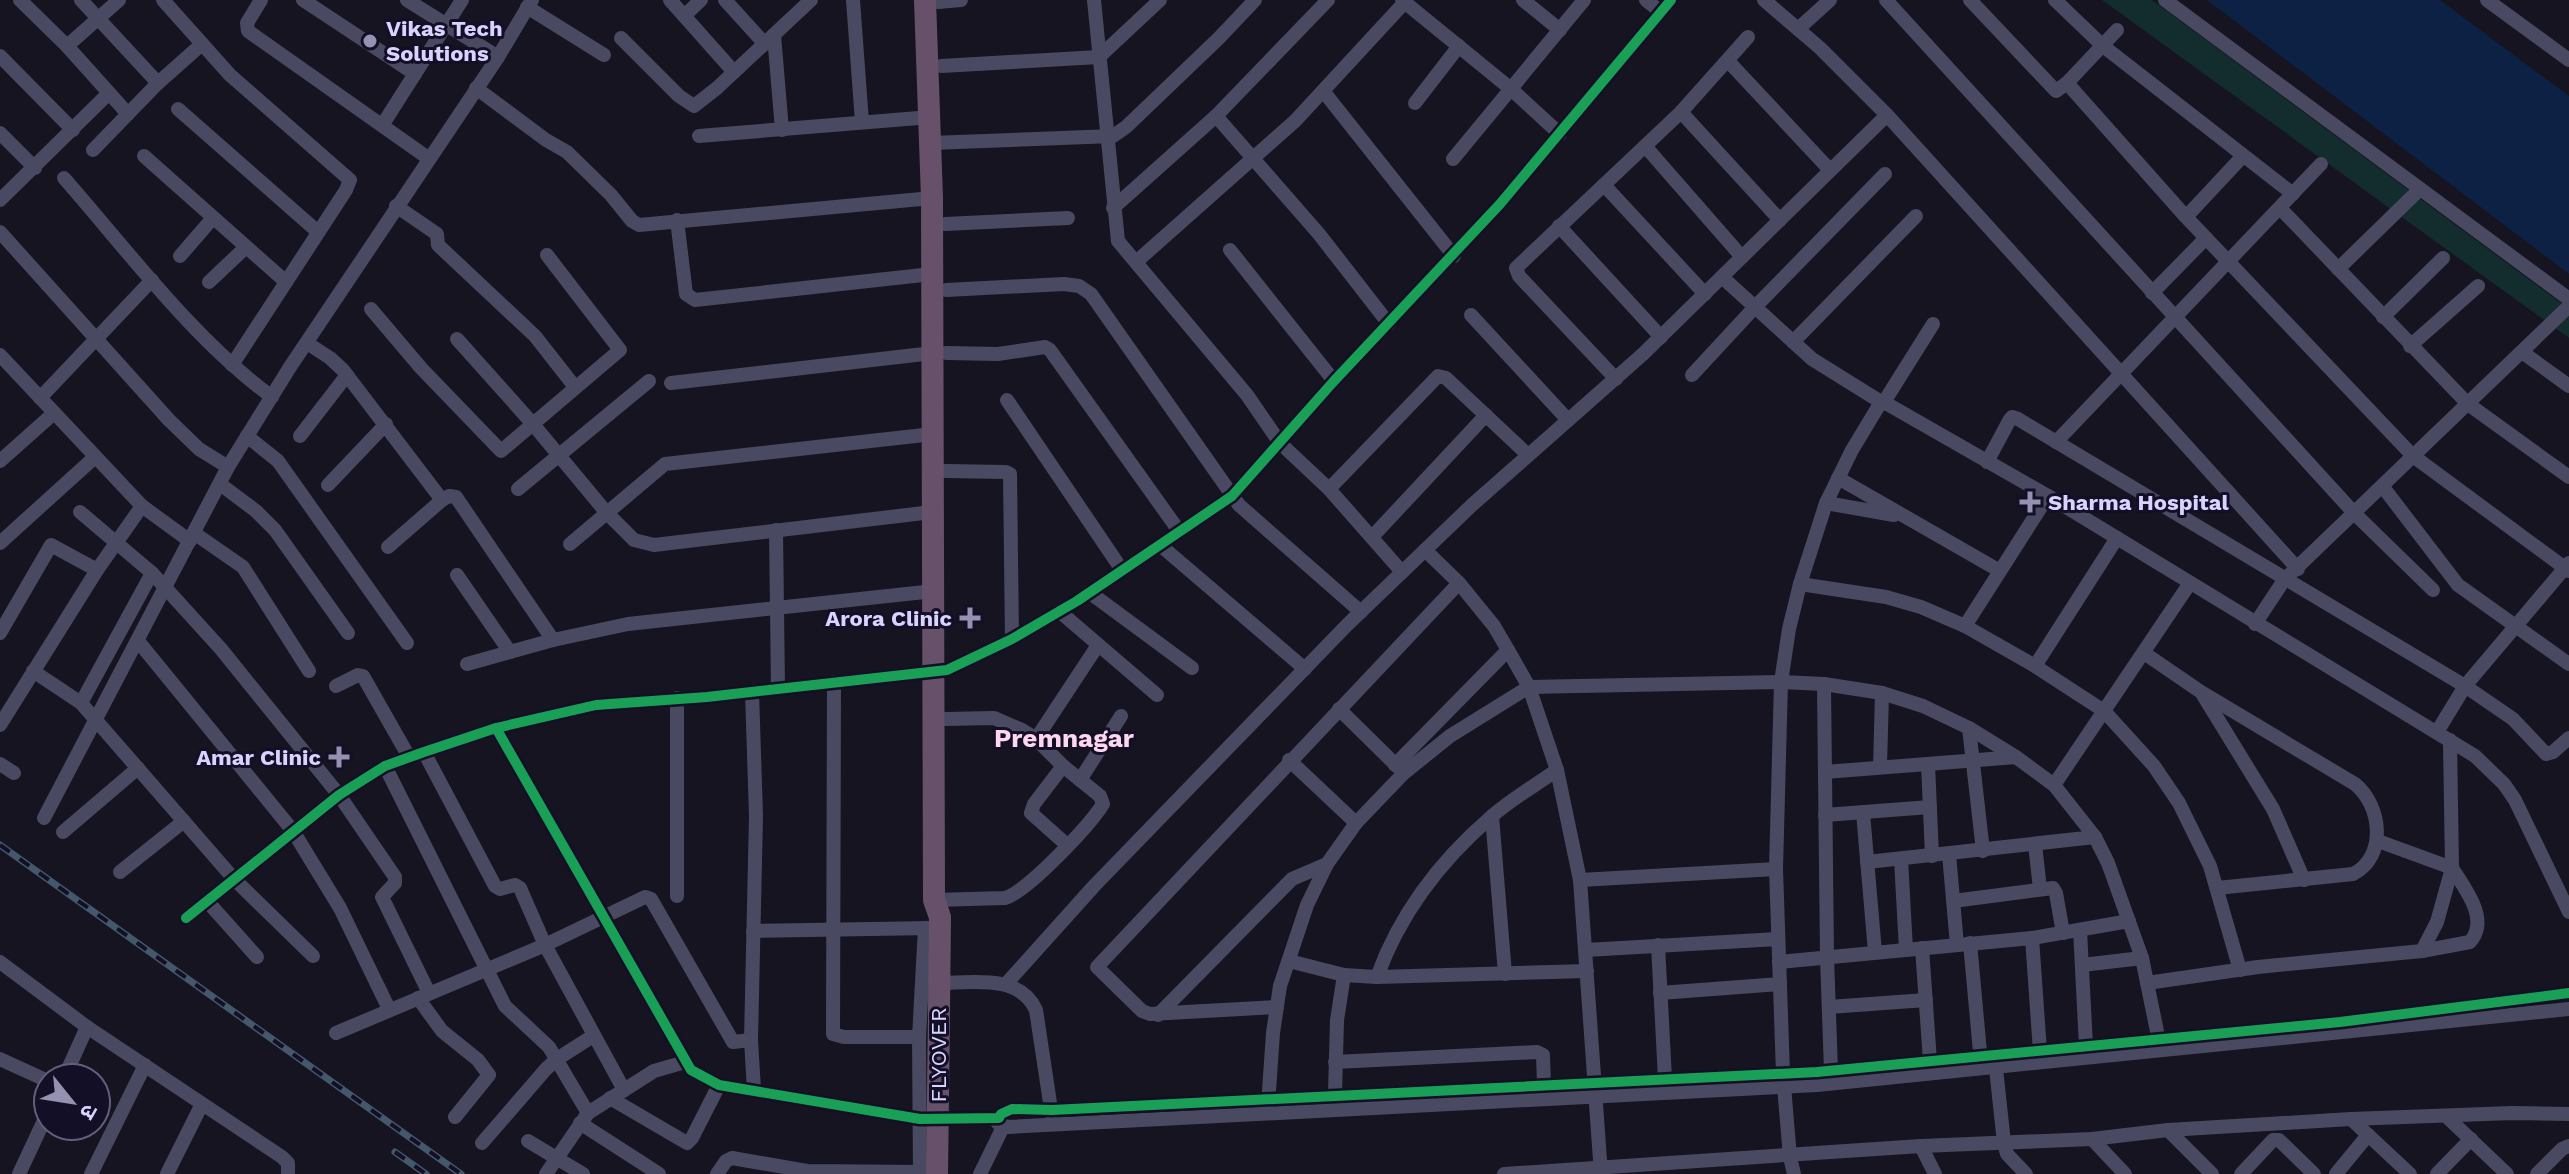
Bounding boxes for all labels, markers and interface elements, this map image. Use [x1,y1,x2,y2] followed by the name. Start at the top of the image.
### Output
[386,16,503,66] place label: Vikas Tech Solutions
[361,32,379,50] marker: Vikas Tech Solutions
[2048,490,2229,515] place label: Sharma Hospital
[2019,491,2041,513] marker: Sharma Hospital
[825,606,952,631] place label: Arora Clinic
[959,607,981,629] marker: Arora Clinic
[994,723,1135,753] district label: Premnagar
[196,745,321,770] place label: Amar Clinic
[328,746,350,768] marker: Amar Clinic
[926,1007,951,1103] street label: FLYOVER
[32,1062,112,1142] north arrow
[74,1100,103,1125] text: उ

